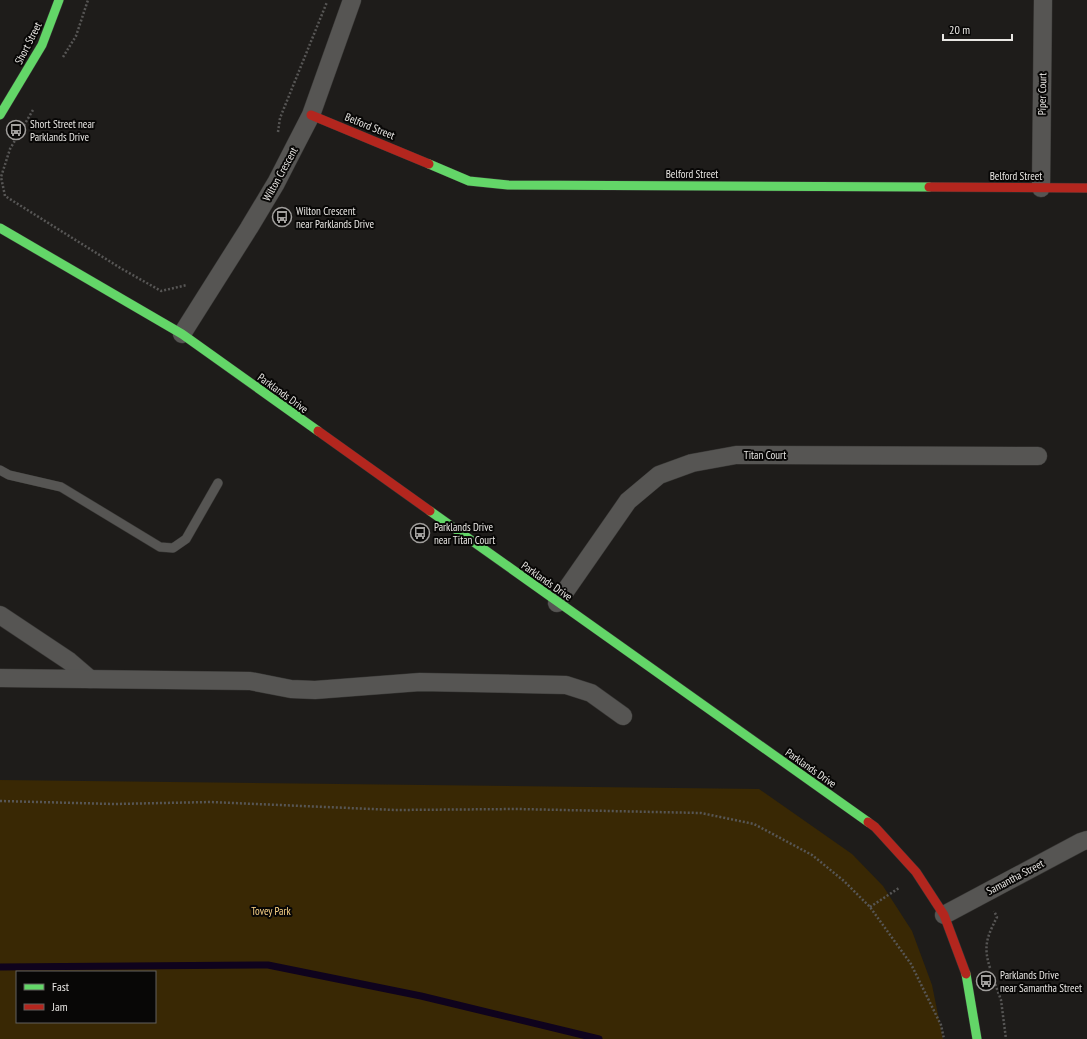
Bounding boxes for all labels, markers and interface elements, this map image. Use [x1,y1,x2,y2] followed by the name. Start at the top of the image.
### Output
[943,16,1012,42] scale bar
[11,19,45,67] street label: Short Street
[949,22,970,37] text: 20 m
[1035,73,1049,115] street label: Piper Court
[343,110,397,142] street label: Belford Street
[30,117,95,144] place label: Short Street near Parklands Drive
[5,119,27,141] bus stop icon: Short Street near Parklands Drive
[259,145,301,203] street label: Wilton Crescent
[666,167,718,181] street label: Belford Street
[990,169,1042,183] street label: Belford Street
[296,204,375,231] place label: Wilton Crescent near Parklands Drive
[271,206,293,228] bus stop icon: Wilton Crescent near Parklands Drive
[255,370,311,416] street label: Parklands Drive
[744,448,786,462] street label: Titan Court
[434,520,495,547] place label: Parklands Drive near Titan Court
[409,522,431,544] bus stop icon: Parklands Drive near Titan Court
[519,558,576,604] street label: Parklands Drive
[783,745,840,791] street label: Parklands Drive
[984,856,1046,898] street label: Samantha Street
[251,904,292,918] park label: Tovey Park
[1000,968,1082,995] place label: Parklands Drive near Samantha Street
[975,970,997,992] bus stop icon: Parklands Drive near Samantha Street
[16,971,156,1023] legend
[52,979,70,994] text: Fast
[51,999,68,1014] text: Jam

